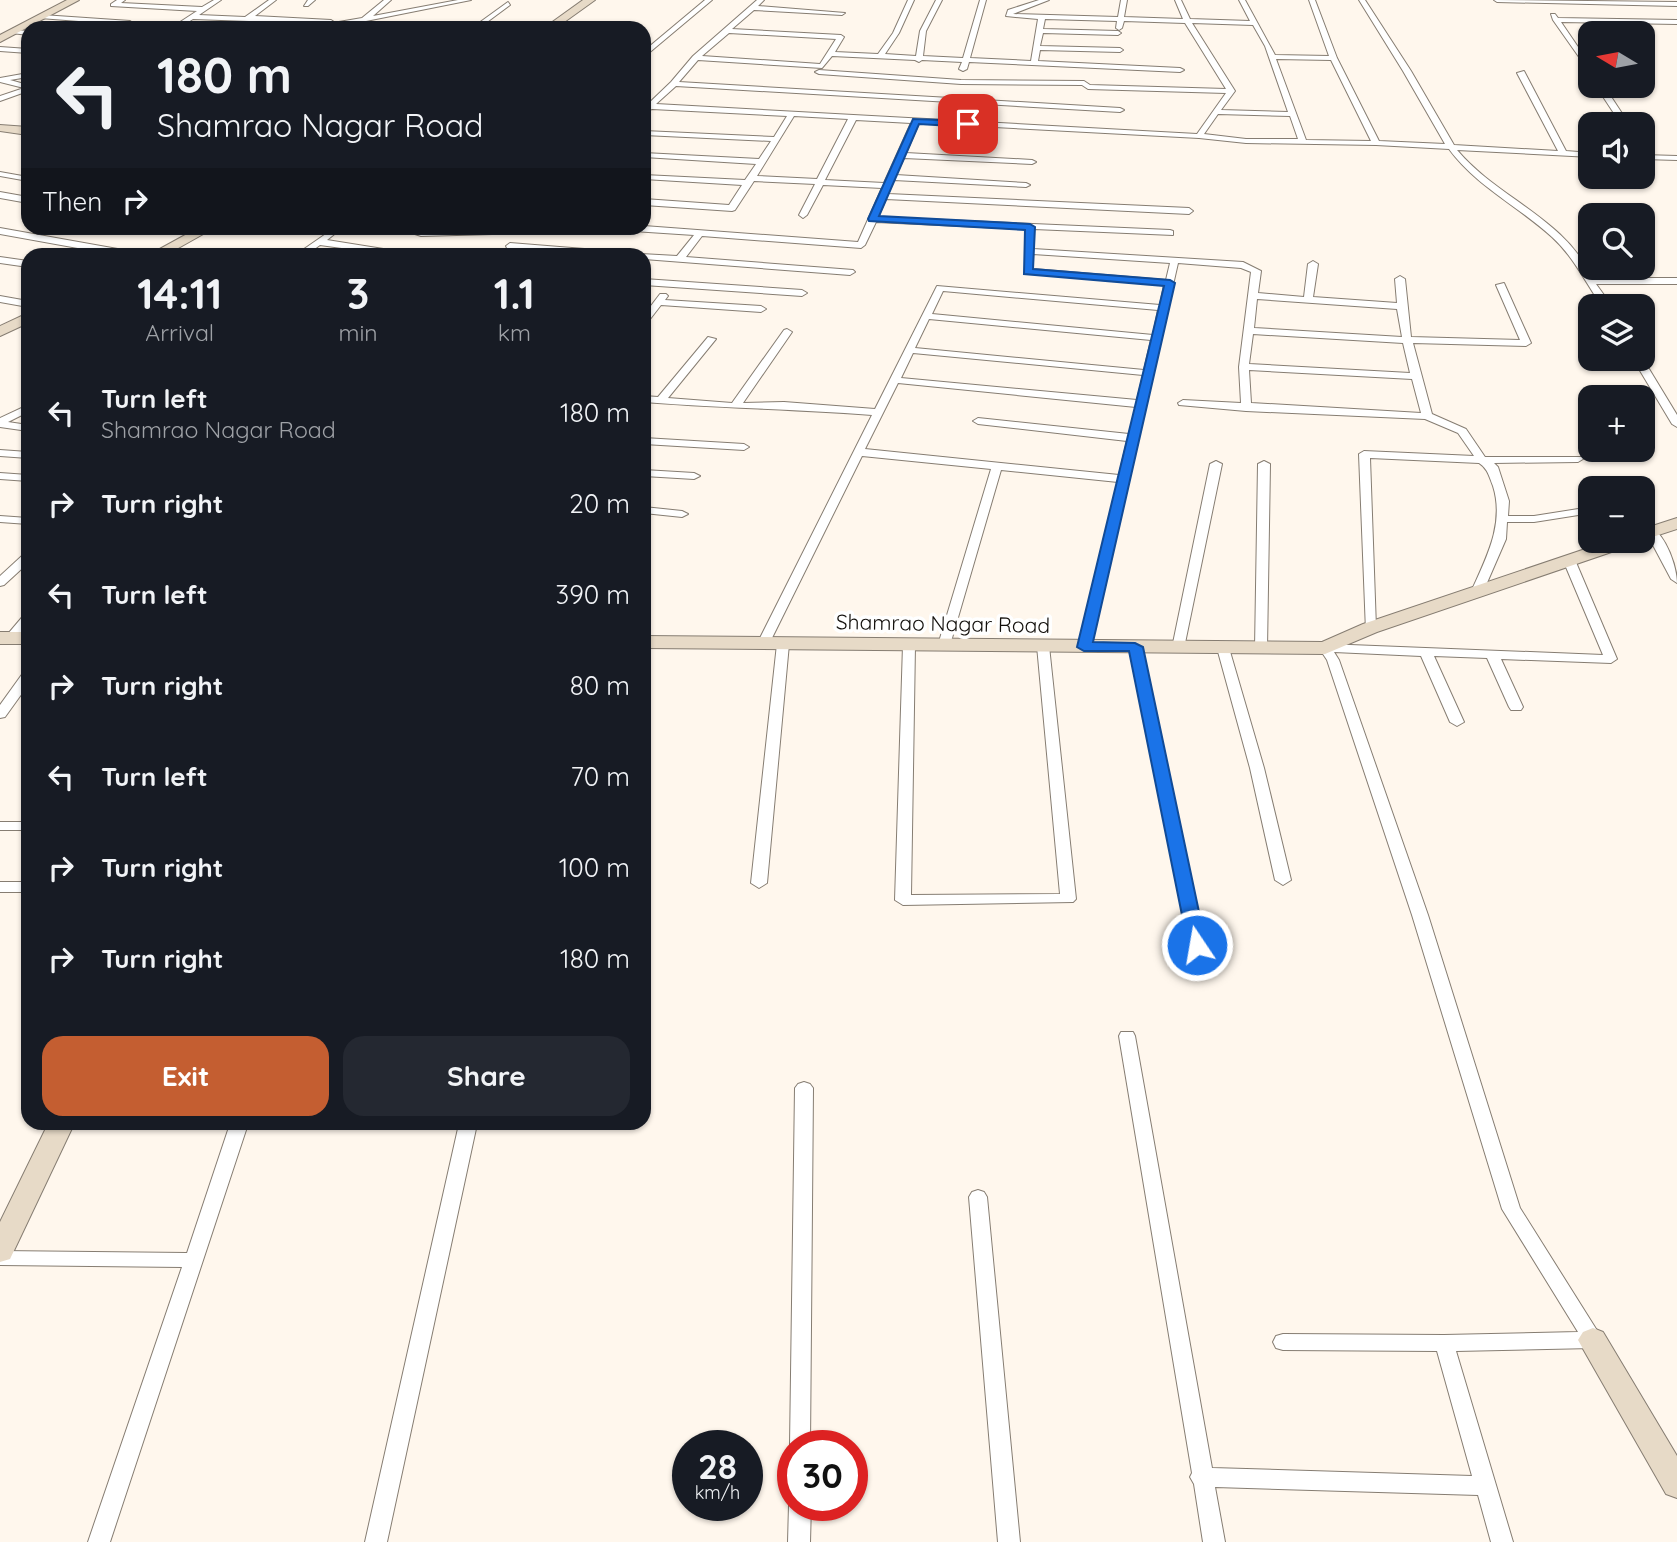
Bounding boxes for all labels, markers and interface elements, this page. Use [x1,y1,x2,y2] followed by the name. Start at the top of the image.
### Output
[1578,21,1656,98] north arrow
[1578,21,1655,553] map controls
[157,44,292,105] text: 180 m
[42,49,133,140] icon: left
[938,94,998,154] pin
[157,105,483,145] text: Shamrao Nagar Road
[949,105,987,143] icon: arrive
[1578,112,1655,189] button: sound
[116,182,154,220] icon: right
[42,185,102,218] text: Then
[1578,203,1655,280] button: search
[137,267,222,320] text: 14:11
[347,267,369,320] text: 3
[494,267,535,320] text: 1.1
[1578,294,1655,371] button: layers
[145,318,214,347] text: Arrival
[338,318,378,347] text: min
[498,318,531,347] text: km
[101,382,208,415] text: Turn left
[1578,385,1655,462] button: +
[42,394,80,432] icon: left
[560,396,630,429] text: 180 m
[101,415,336,444] text: Shamrao Nagar Road
[1578,476,1655,553] button: −
[42,485,80,523] icon: right
[101,487,223,520] text: Turn right
[569,487,630,520] text: 20 m
[42,576,80,614] icon: left
[101,578,208,611] text: Turn left
[556,578,630,611] text: 390 m
[836,608,1050,638] street label: Shamrao Nagar Road
[42,667,80,705] icon: right
[101,669,223,702] text: Turn right
[570,669,630,702] text: 80 m
[42,758,80,796] icon: left
[101,760,208,793] text: Turn left
[570,760,630,793] text: 70 m
[42,849,80,887] icon: right
[101,851,223,884] text: Turn right
[559,851,630,884] text: 100 m
[1160,908,1234,982] position arrow
[42,940,80,978] icon: right
[101,942,223,975] text: Turn right
[560,942,630,975] text: 180 m
[42,1036,329,1116] button: Exit
[343,1036,630,1116] button: Share
[777,1430,868,1521] speed limit sign: 30
[698,1444,737,1488] text: 28
[695,1481,740,1504] text: km/h

